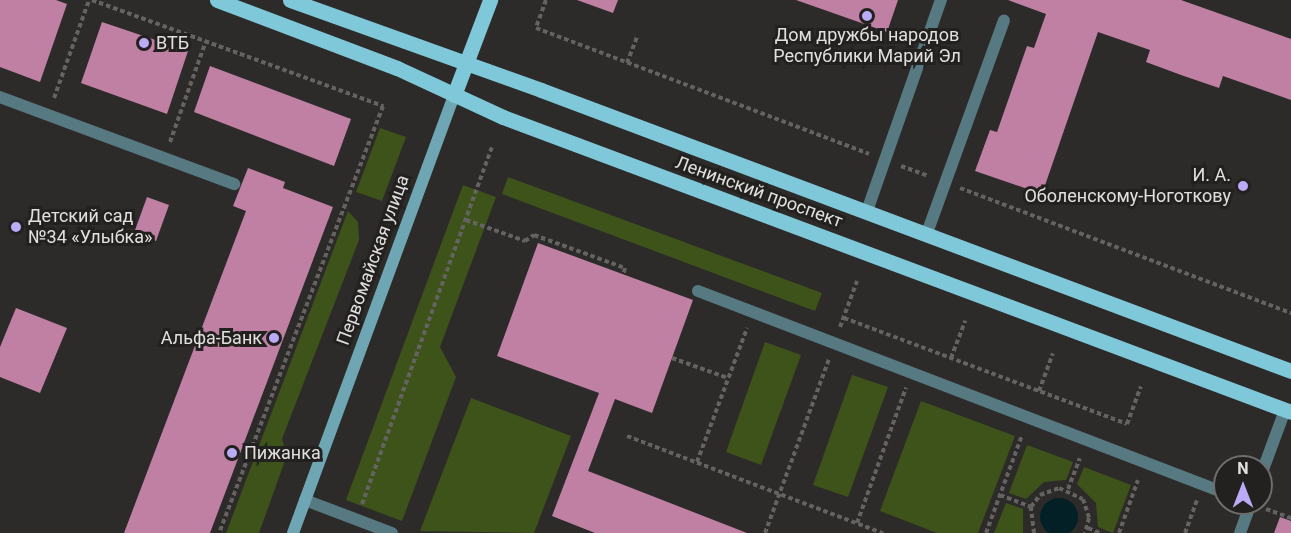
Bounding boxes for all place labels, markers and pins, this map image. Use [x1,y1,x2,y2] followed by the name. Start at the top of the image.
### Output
[860,9,874,23] marker: Дом дружбы народов Республики Марий Эл
[773,25,961,68] place label: Дом дружбы народов Республики Марий Эл
[156,32,189,54] place label: ВТБ
[137,36,151,50] marker: ВТБ
[1024,165,1231,207] place label: И. А. Оболенскому-Ноготкову
[1236,179,1250,193] marker: И. А. Оболенскому-Ноготкову
[28,206,153,248] place label: Детский сад №34 «Улыбка»
[9,220,23,234] marker: Детский сад №34 «Улыбка»
[161,327,262,349] place label: Альфа-Банк
[267,331,281,345] marker: Альфа-Банк
[244,442,321,464] place label: Пижанка
[225,446,239,460] marker: Пижанка

